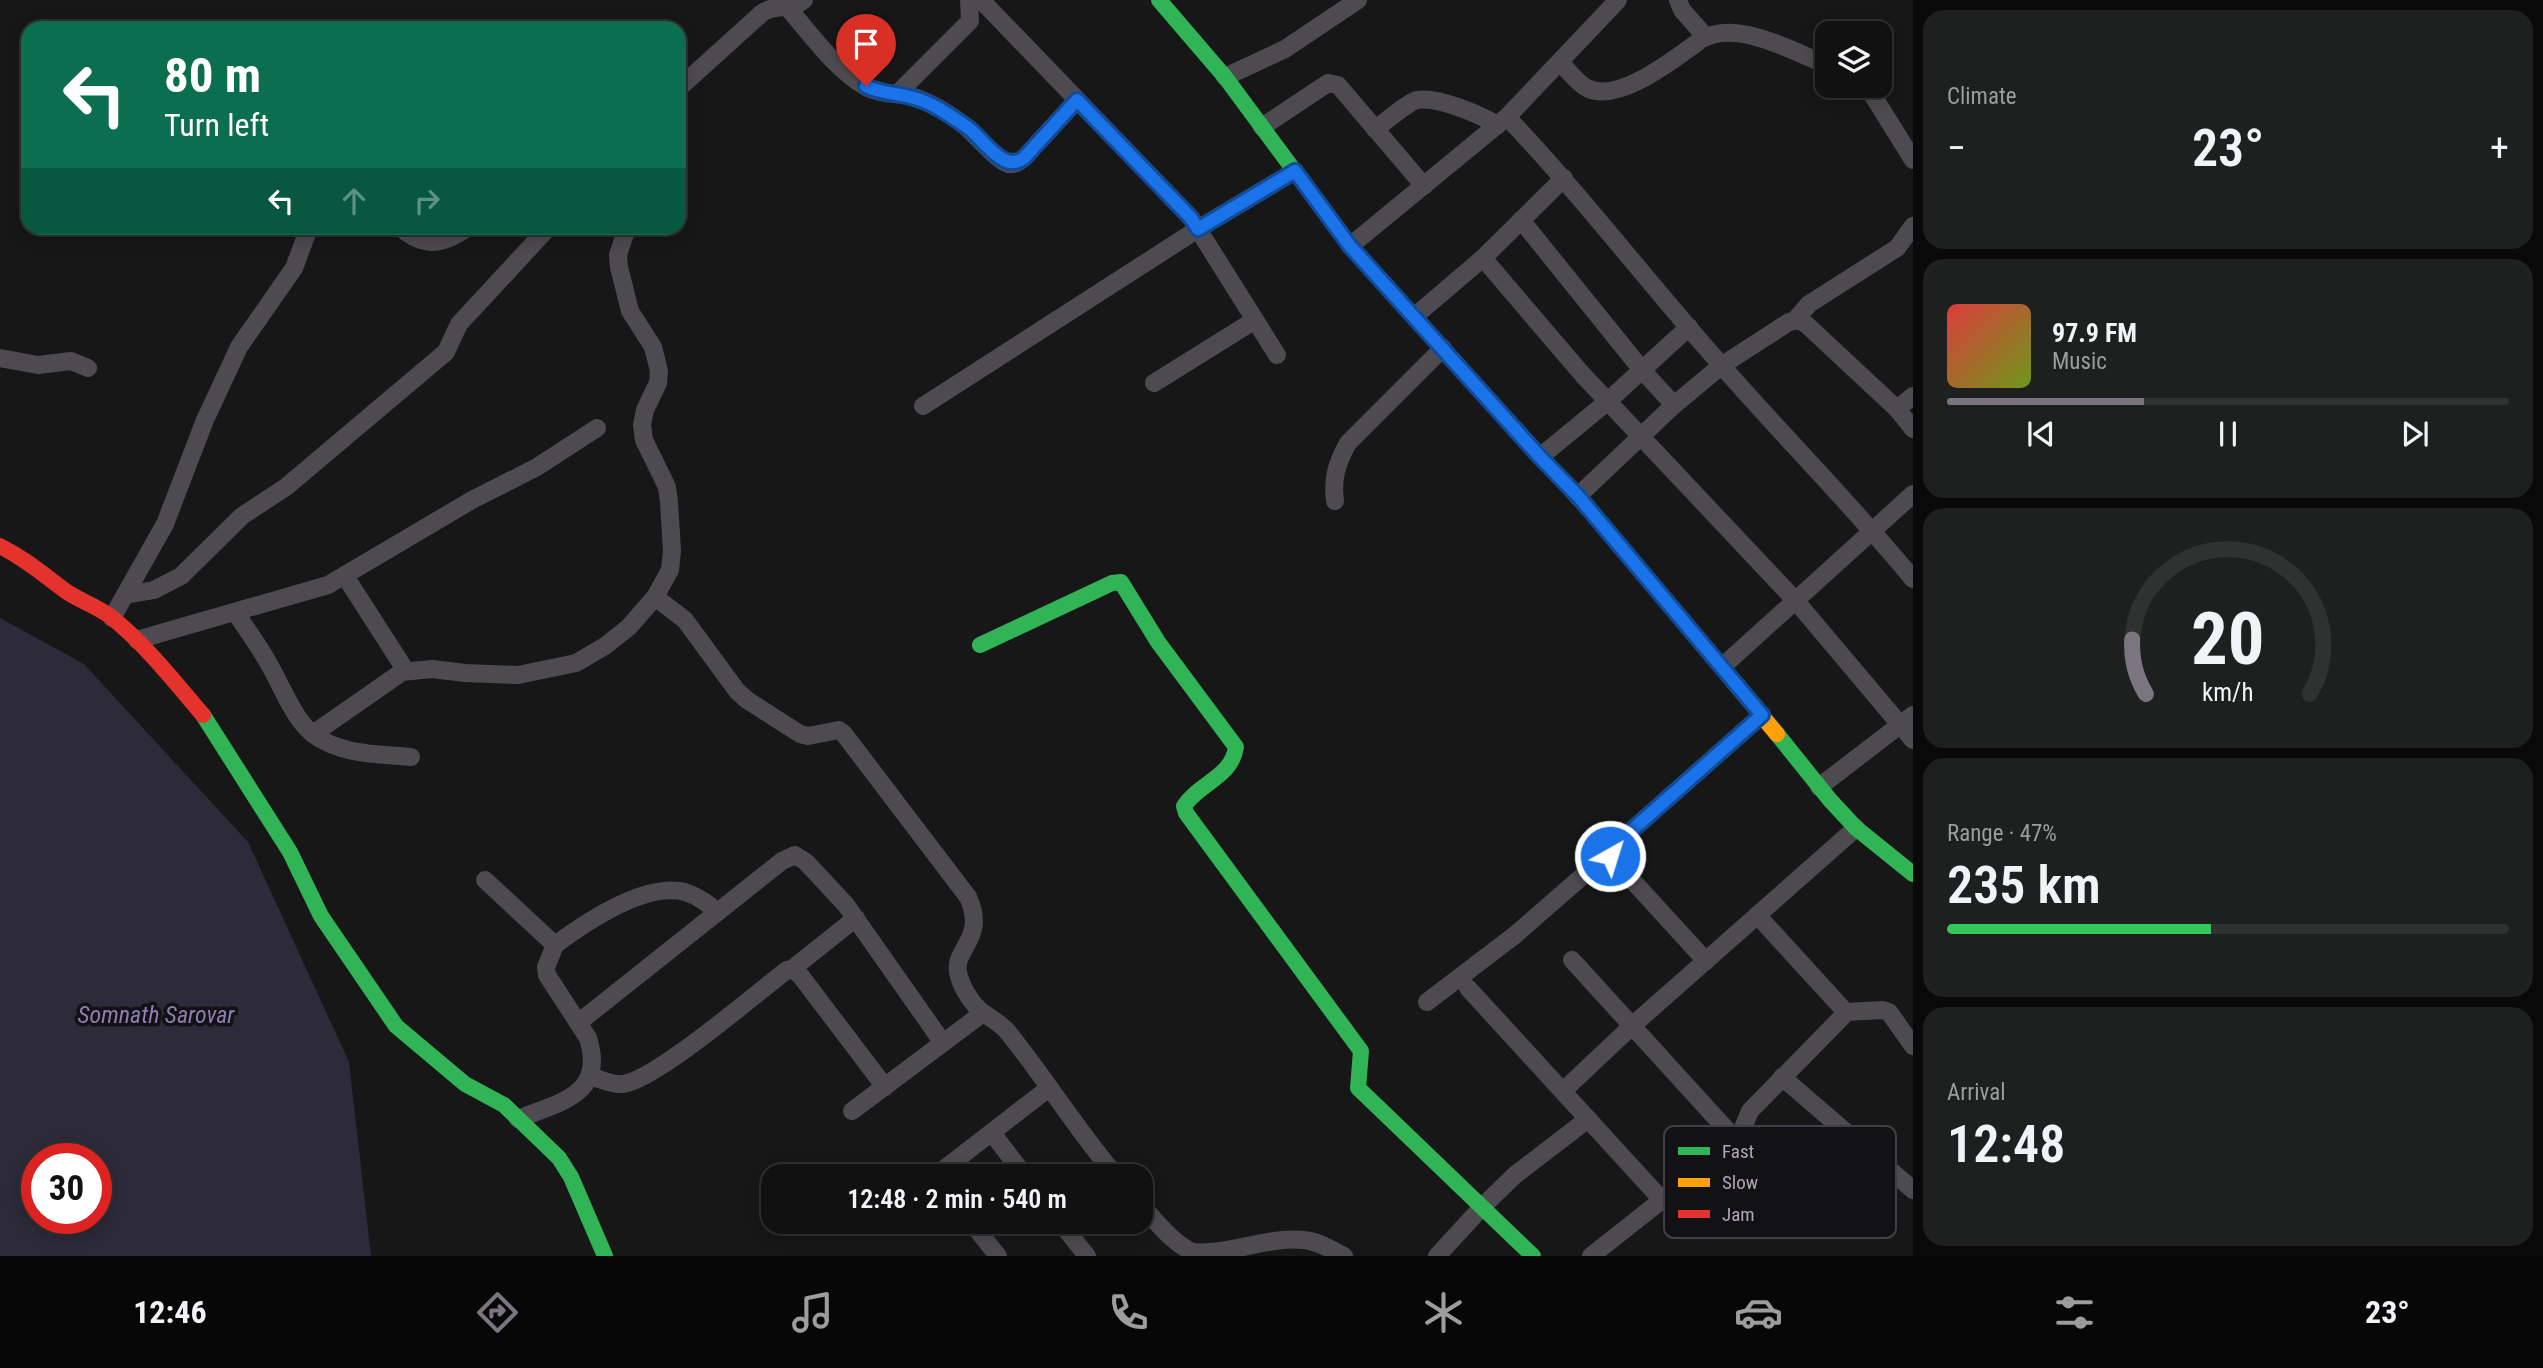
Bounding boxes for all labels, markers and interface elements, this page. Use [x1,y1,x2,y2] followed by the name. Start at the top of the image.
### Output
[836,14,896,86] pin
[1815,21,1892,98] map controls
[1815,21,1892,98] button: layers
[847,25,885,63] icon: arrive
[164,47,261,104] text: 80 m
[49,49,140,140] icon: left
[1947,83,2017,110] text: Climate
[164,106,269,144] text: Turn left
[2192,118,2264,179] text: 23°
[1947,126,1966,170] text: −
[2490,126,2509,170] text: +
[262,182,300,220] icon: left
[335,182,373,220] icon: ahead
[408,182,446,220] icon: right
[2052,318,2137,348] text: 97.9 FM
[2052,348,2107,375] text: Music
[2022,415,2060,453] icon: previous
[2209,415,2247,453] icon: pause
[2396,415,2434,453] icon: next
[2191,596,2265,682] text: 20
[2202,678,2254,707] text: km/h
[1573,819,1647,893] position arrow
[1947,820,2057,847] text: Range · 47%
[1947,855,2101,916] text: 235 km
[78,1001,235,1029] water label: Somnath Sarovar
[1947,1079,2006,1106] text: Arrival
[1947,1114,2065,1175] text: 12:48
[1664,1126,1896,1238] legend
[1722,1140,1754,1163] text: Fast
[21,1143,112,1234] speed limit sign: 30
[1722,1171,1758,1194] text: Slow
[847,1184,1067,1214] text: 12:48 · 2 min · 540 m
[1722,1203,1755,1226] text: Jam
[473,1288,522,1337] icon: directions
[788,1288,837,1337] icon: music
[1104,1288,1153,1337] icon: phone
[1419,1288,1468,1337] icon: climate
[1734,1288,1783,1337] icon: car
[2050,1288,2099,1337] icon: filters
[133,1293,207,1331] text: 12:46
[2365,1293,2410,1331] text: 23°

